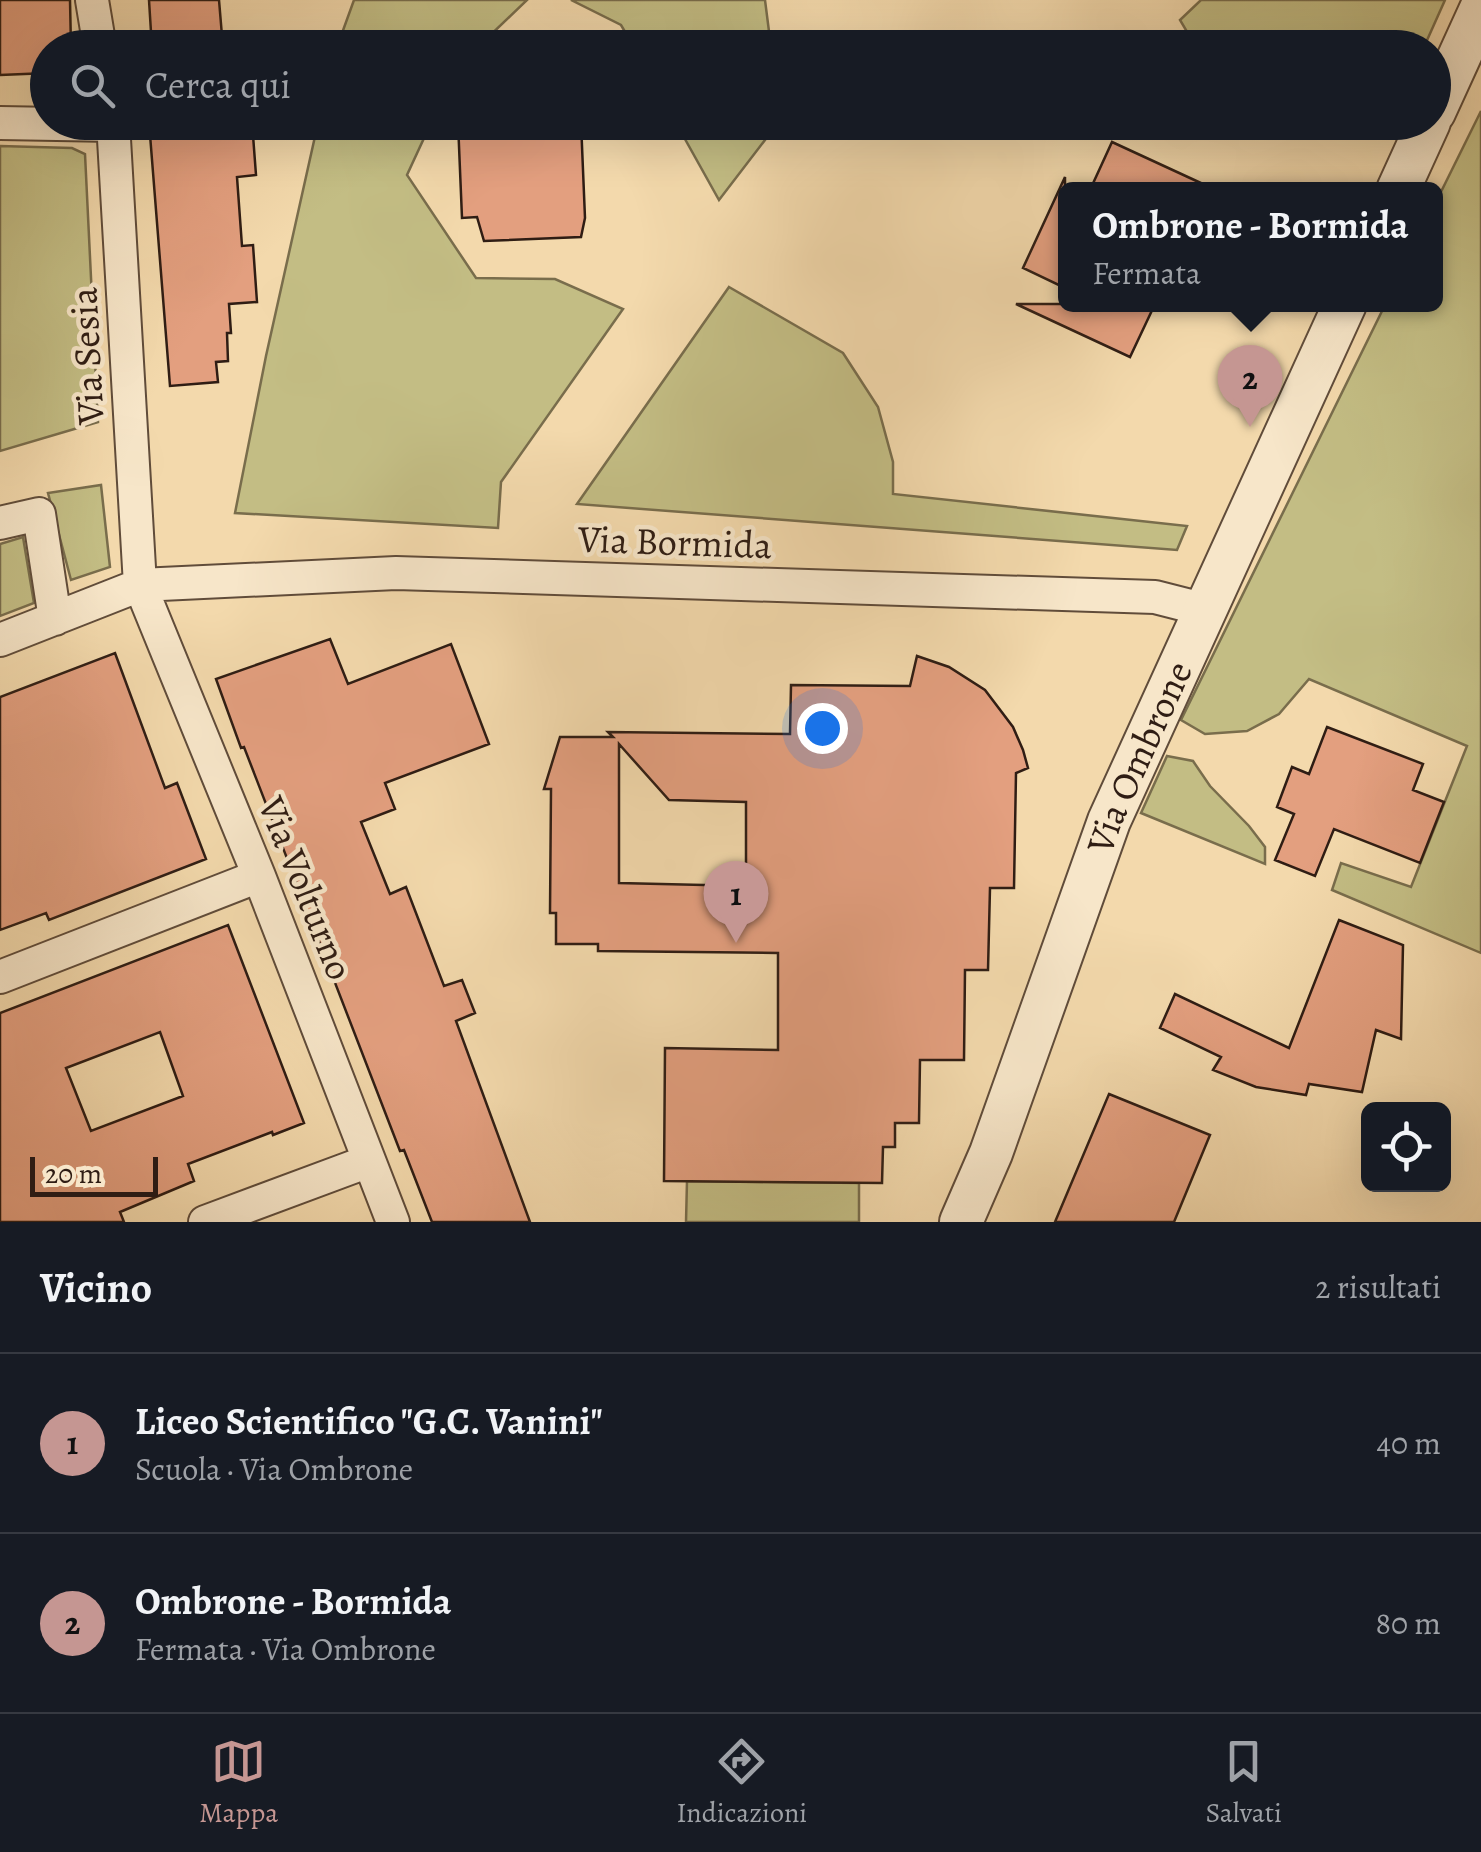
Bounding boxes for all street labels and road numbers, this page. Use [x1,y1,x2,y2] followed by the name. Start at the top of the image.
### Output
[57,286,117,427] street label: Via Sesia
[576,513,773,571] street label: Via Bormida
[1073,653,1205,861] street label: Via Ombrone
[245,788,366,987] street label: Via Volturno

